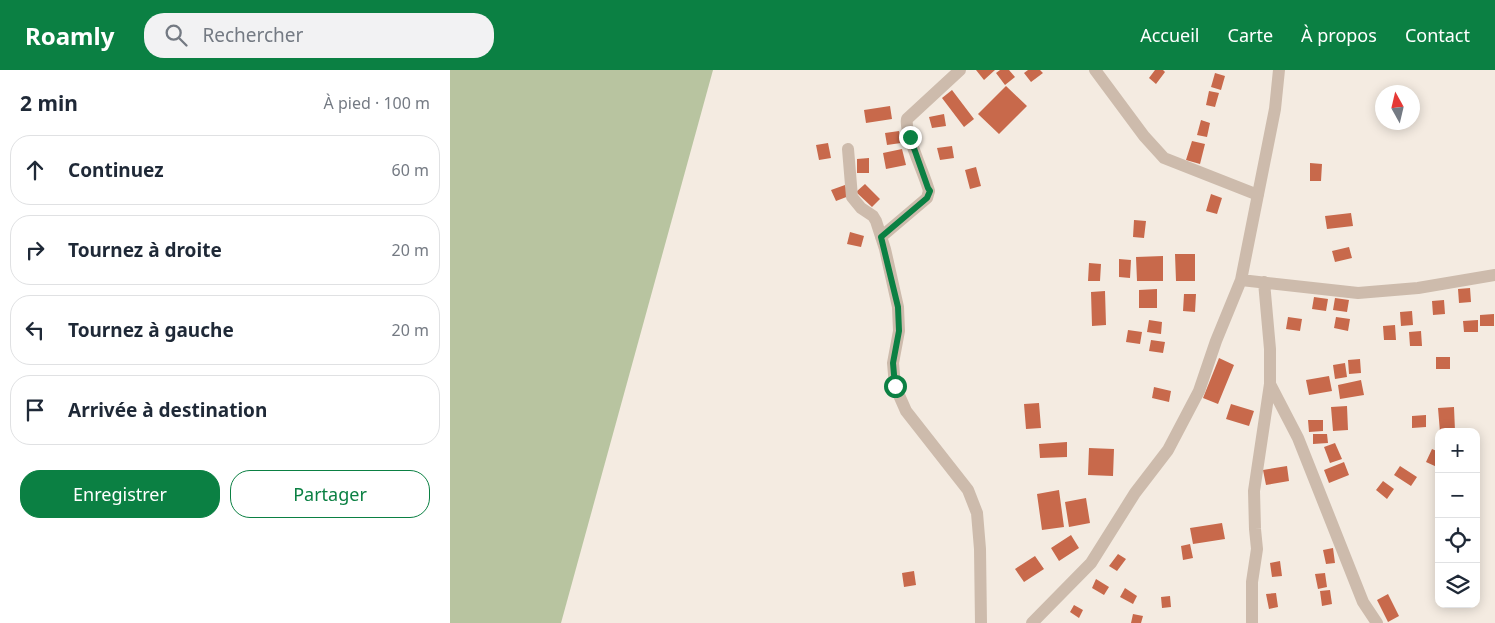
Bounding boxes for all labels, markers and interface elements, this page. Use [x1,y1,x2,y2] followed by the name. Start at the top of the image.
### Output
[144,13,494,58] search box
[25,19,114,52] text: Roamly
[162,21,190,49] icon: search
[202,22,303,48] text: Rechercher
[1140,23,1200,47] text: Accueil
[1228,23,1273,47] text: Carte
[1301,23,1377,47] text: À propos
[1405,23,1470,47] text: Contact
[1375,85,1420,130] north arrow
[20,89,78,117] text: 2 min
[324,92,430,114] text: À pied · 100 m
[899,126,922,149] route end
[21,156,49,184] icon: ahead
[68,157,164,183] text: Continuez
[392,159,429,181] text: 60 m
[21,236,49,264] icon: right
[68,237,222,263] text: Tournez à droite
[392,239,429,261] text: 20 m
[21,316,49,344] icon: left
[68,317,234,343] text: Tournez à gauche
[392,319,429,341] text: 20 m
[884,375,907,398] route start
[21,396,49,424] icon: arrive
[68,397,267,423] text: Arrivée à destination
[1435,428,1480,608] map controls
[1435,428,1480,473] button: +
[20,470,220,518] button: Enregistrer
[230,470,430,518] button: Partager
[1435,473,1480,518] button: −
[1435,518,1480,563] button: locate
[1435,563,1480,608] button: layers

